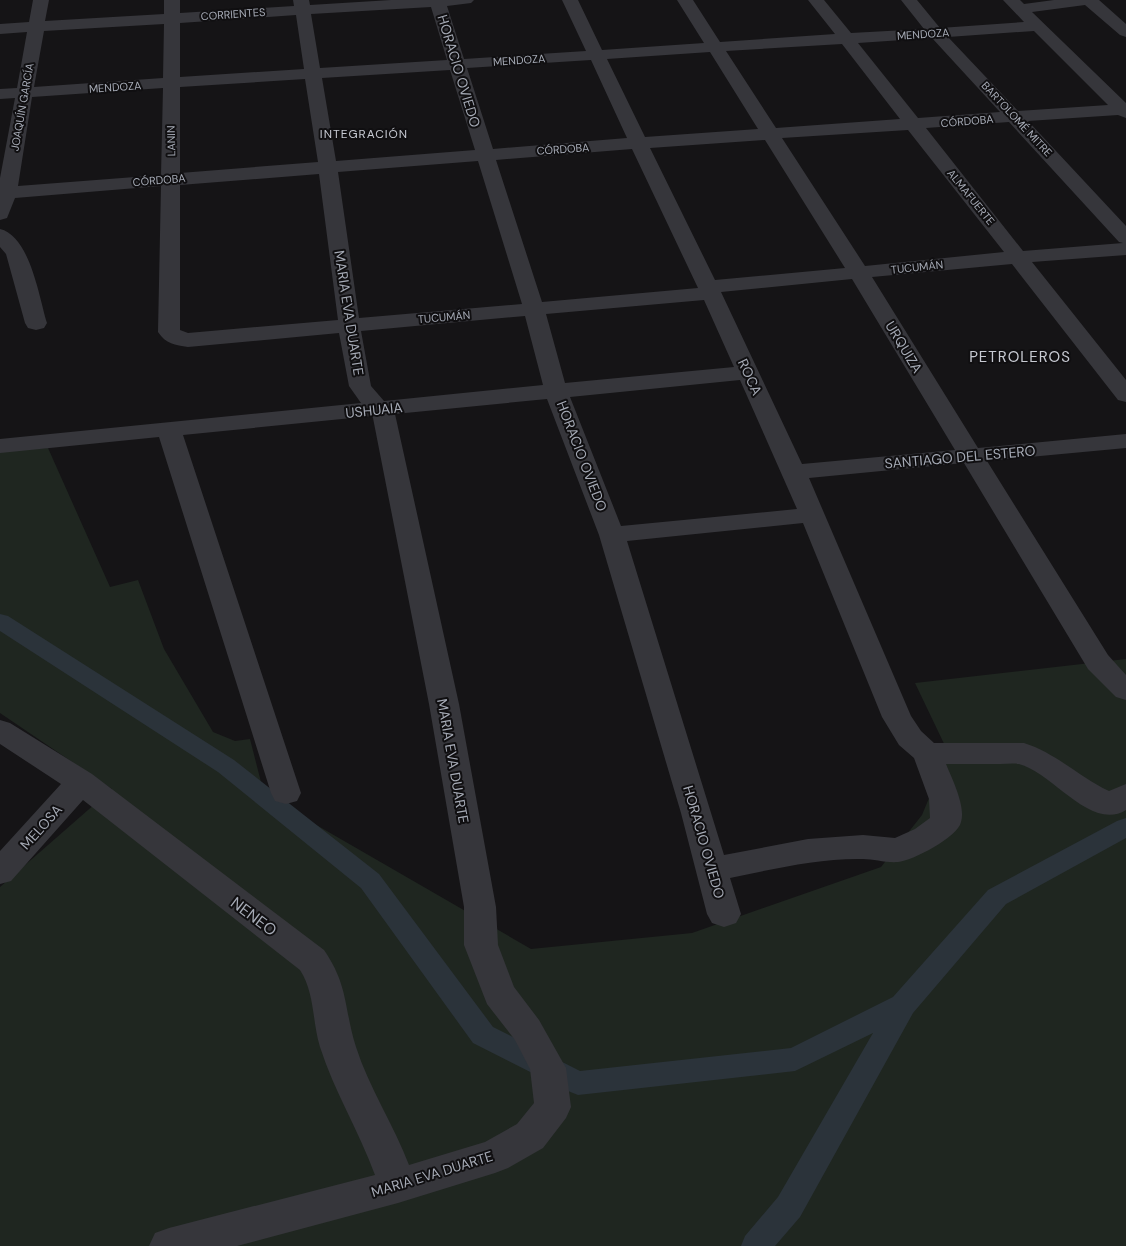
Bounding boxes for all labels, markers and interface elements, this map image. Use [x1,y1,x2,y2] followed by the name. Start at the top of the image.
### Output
[200,5,266,23] street label: CORRIENTES
[433,13,485,130] street label: HORACIO OVIEDO
[896,25,950,43] street label: MENDOZA
[492,51,546,69] street label: MENDOZA
[7,62,37,152] street label: JOAQUÍN GARCÍA
[88,78,142,96] street label: MENDOZA
[979,79,1055,159] street label: BARTOLOMÉ MITRE
[940,112,994,130] street label: CÓRDOBA
[164,125,178,157] street label: LANIN
[320,126,408,142] district label: INTEGRACIÓN
[536,140,590,158] street label: CÓRDOBA
[944,166,998,228] street label: ALMAFUERTE
[132,171,186,189] street label: CÓRDOBA
[330,249,368,377] street label: MARIA EVA DUARTE
[890,257,944,277] street label: TUCUMÁN
[417,308,471,326] street label: TUCUMÁN
[881,318,927,376] street label: URQUIZA
[969,347,1071,367] district label: PETROLEROS
[734,356,766,398] street label: ROCA
[344,398,404,422] street label: USHUAIA
[553,398,611,514] street label: HORACIO OVIEDO
[884,441,1036,473] street label: SANTIAGO DEL ESTERO
[433,697,473,825] street label: MARIA EVA DUARTE
[679,783,729,901] street label: HORACIO OVIEDO
[16,801,66,853] street label: MELOSA
[226,892,281,941] street label: NENEO
[369,1147,495,1201] street label: MARIA EVA DUARTE

